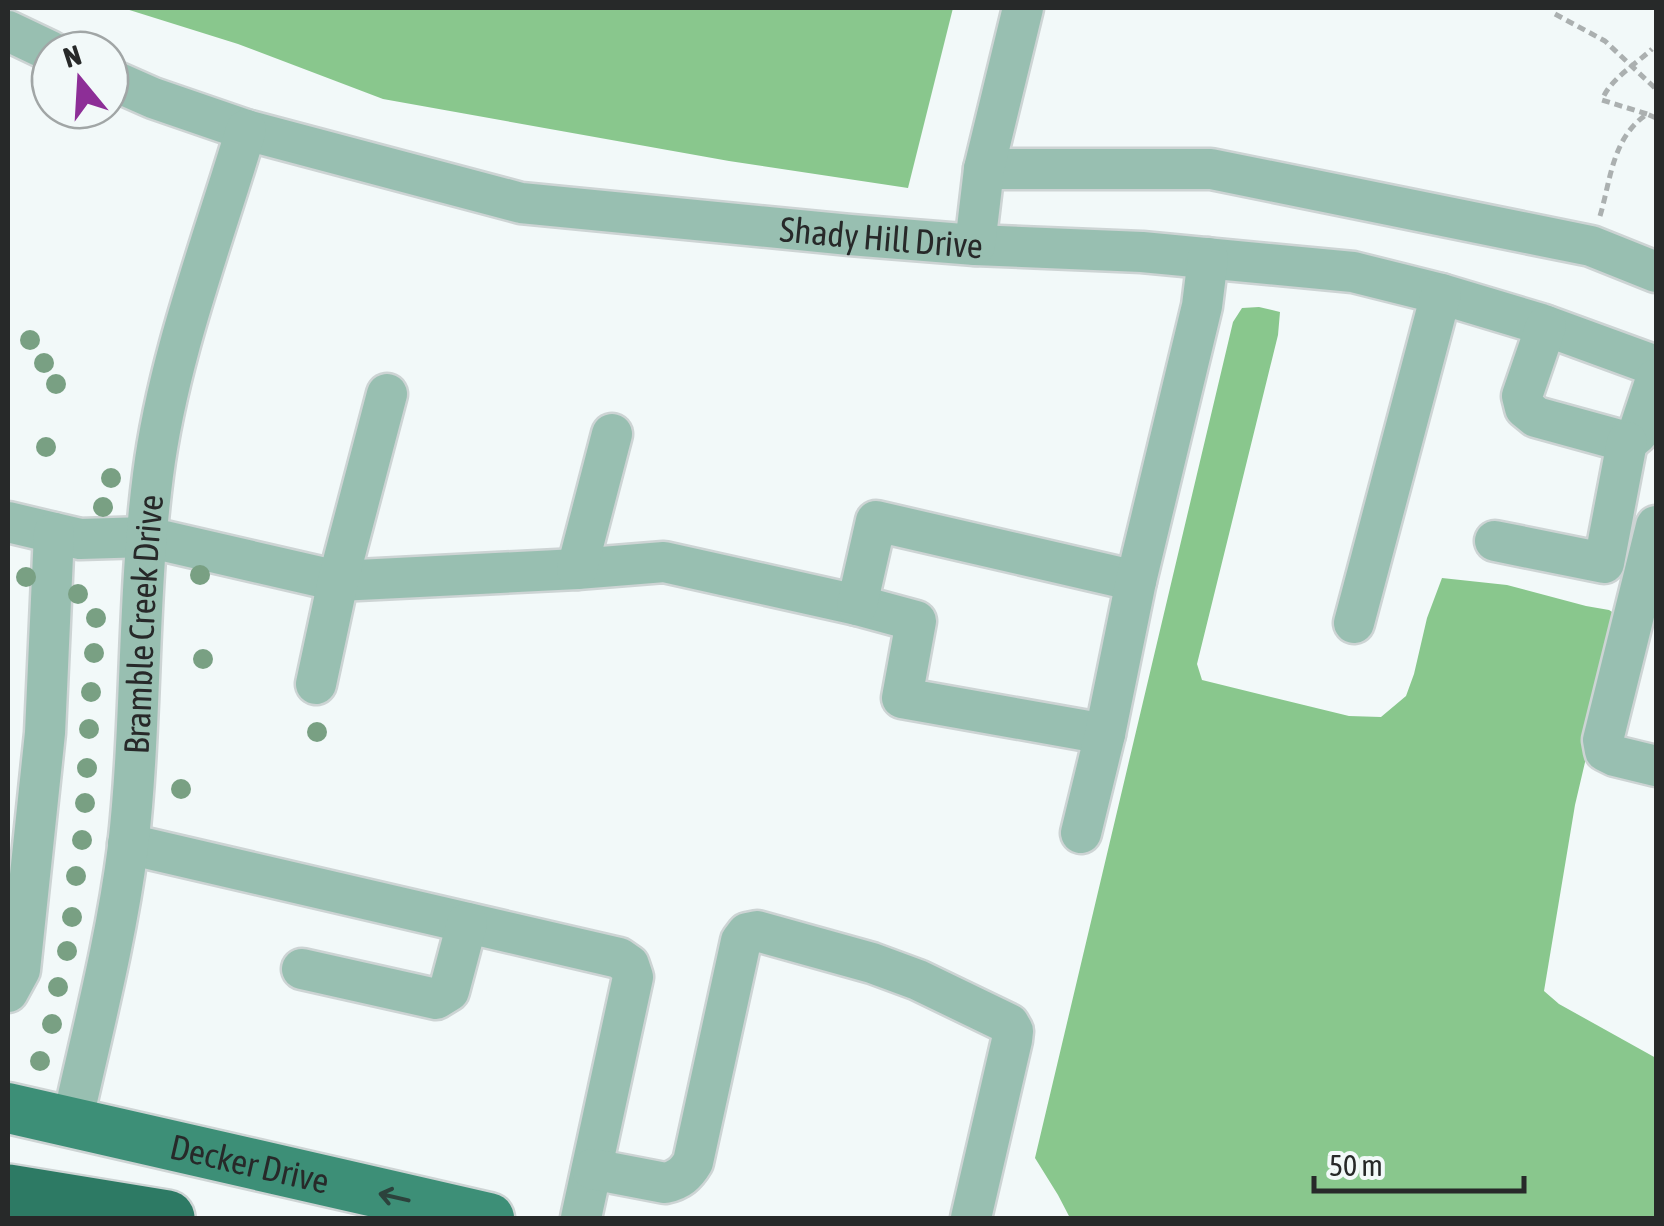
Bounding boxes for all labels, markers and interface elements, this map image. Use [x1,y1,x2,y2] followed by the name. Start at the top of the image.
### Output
[30,30,130,130] north arrow
[59,38,85,74] text: N
[778,208,984,266] street label: Shady Hill Drive
[116,493,171,755] street label: Bramble Creek Drive
[166,1126,333,1201] street label: Decker Drive
[1314,1131,1524,1193] scale bar
[1329,1148,1383,1182] text: 50 m
[379,1187,411,1205] one-way arrow

